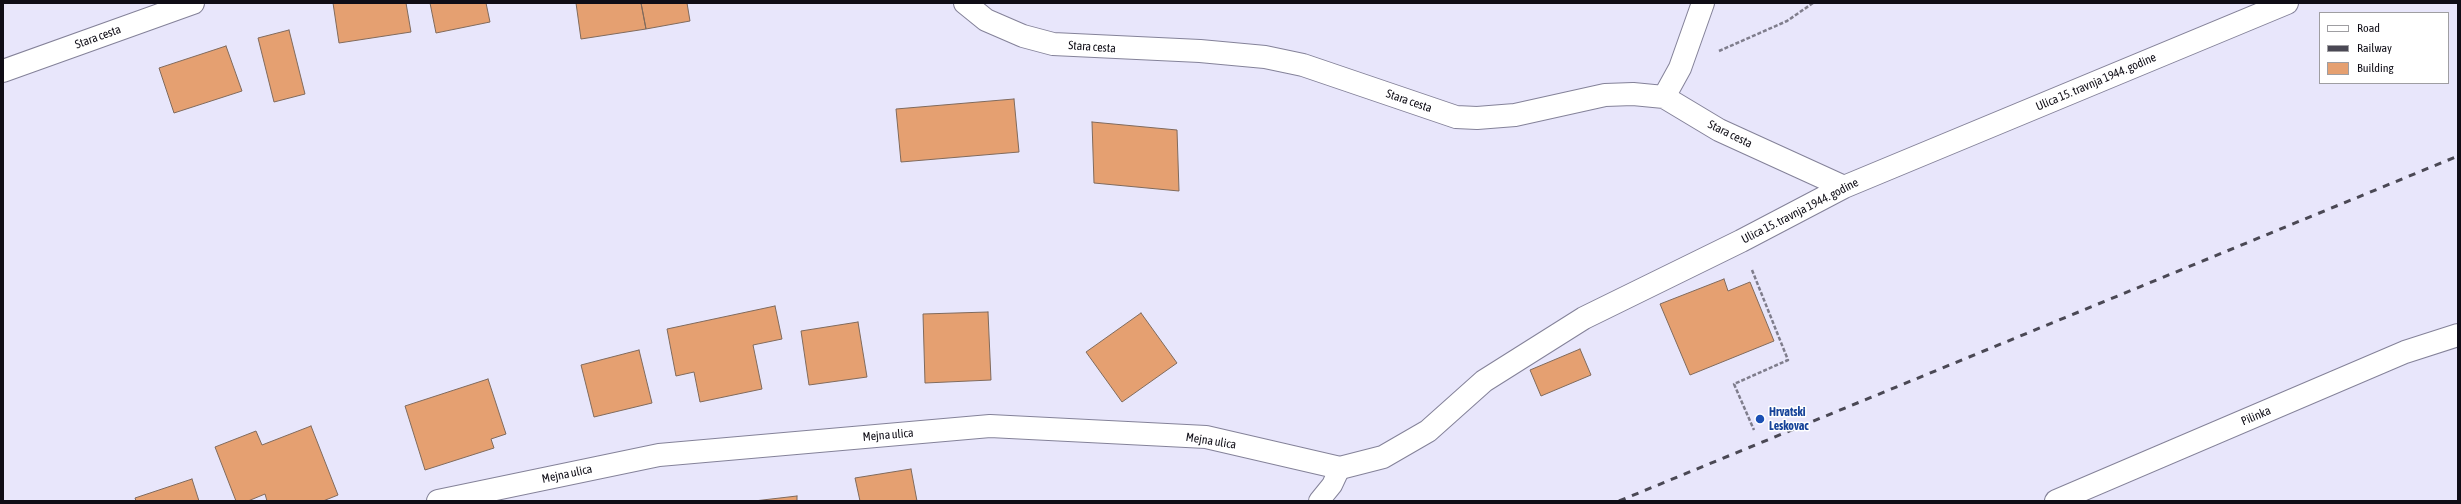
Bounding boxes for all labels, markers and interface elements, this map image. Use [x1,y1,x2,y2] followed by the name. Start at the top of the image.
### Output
[2319,12,2449,84] legend
[2357,21,2380,35] text: Road
[73,22,123,52] street label: Stara cesta
[1068,38,1116,56] street label: Stara cesta
[2357,41,2392,55] text: Railway
[2034,50,2158,114] street label: Ulica 15. travnja 1944. godine
[2357,61,2394,75] text: Building
[1384,86,1434,116] street label: Stara cesta
[1705,117,1755,151] street label: Stara cesta
[1739,175,1861,247] street label: Ulica 15. travnja 1944. godine
[2239,403,2273,429] street label: Pilinka
[1769,405,1809,433] place label: Hrvatski Leskovac
[1754,413,1766,425] marker: Hrvatski Leskovac
[862,426,914,444] street label: Mejna ulica
[1185,430,1237,452] street label: Mejna ulica
[541,462,593,486] street label: Mejna ulica

